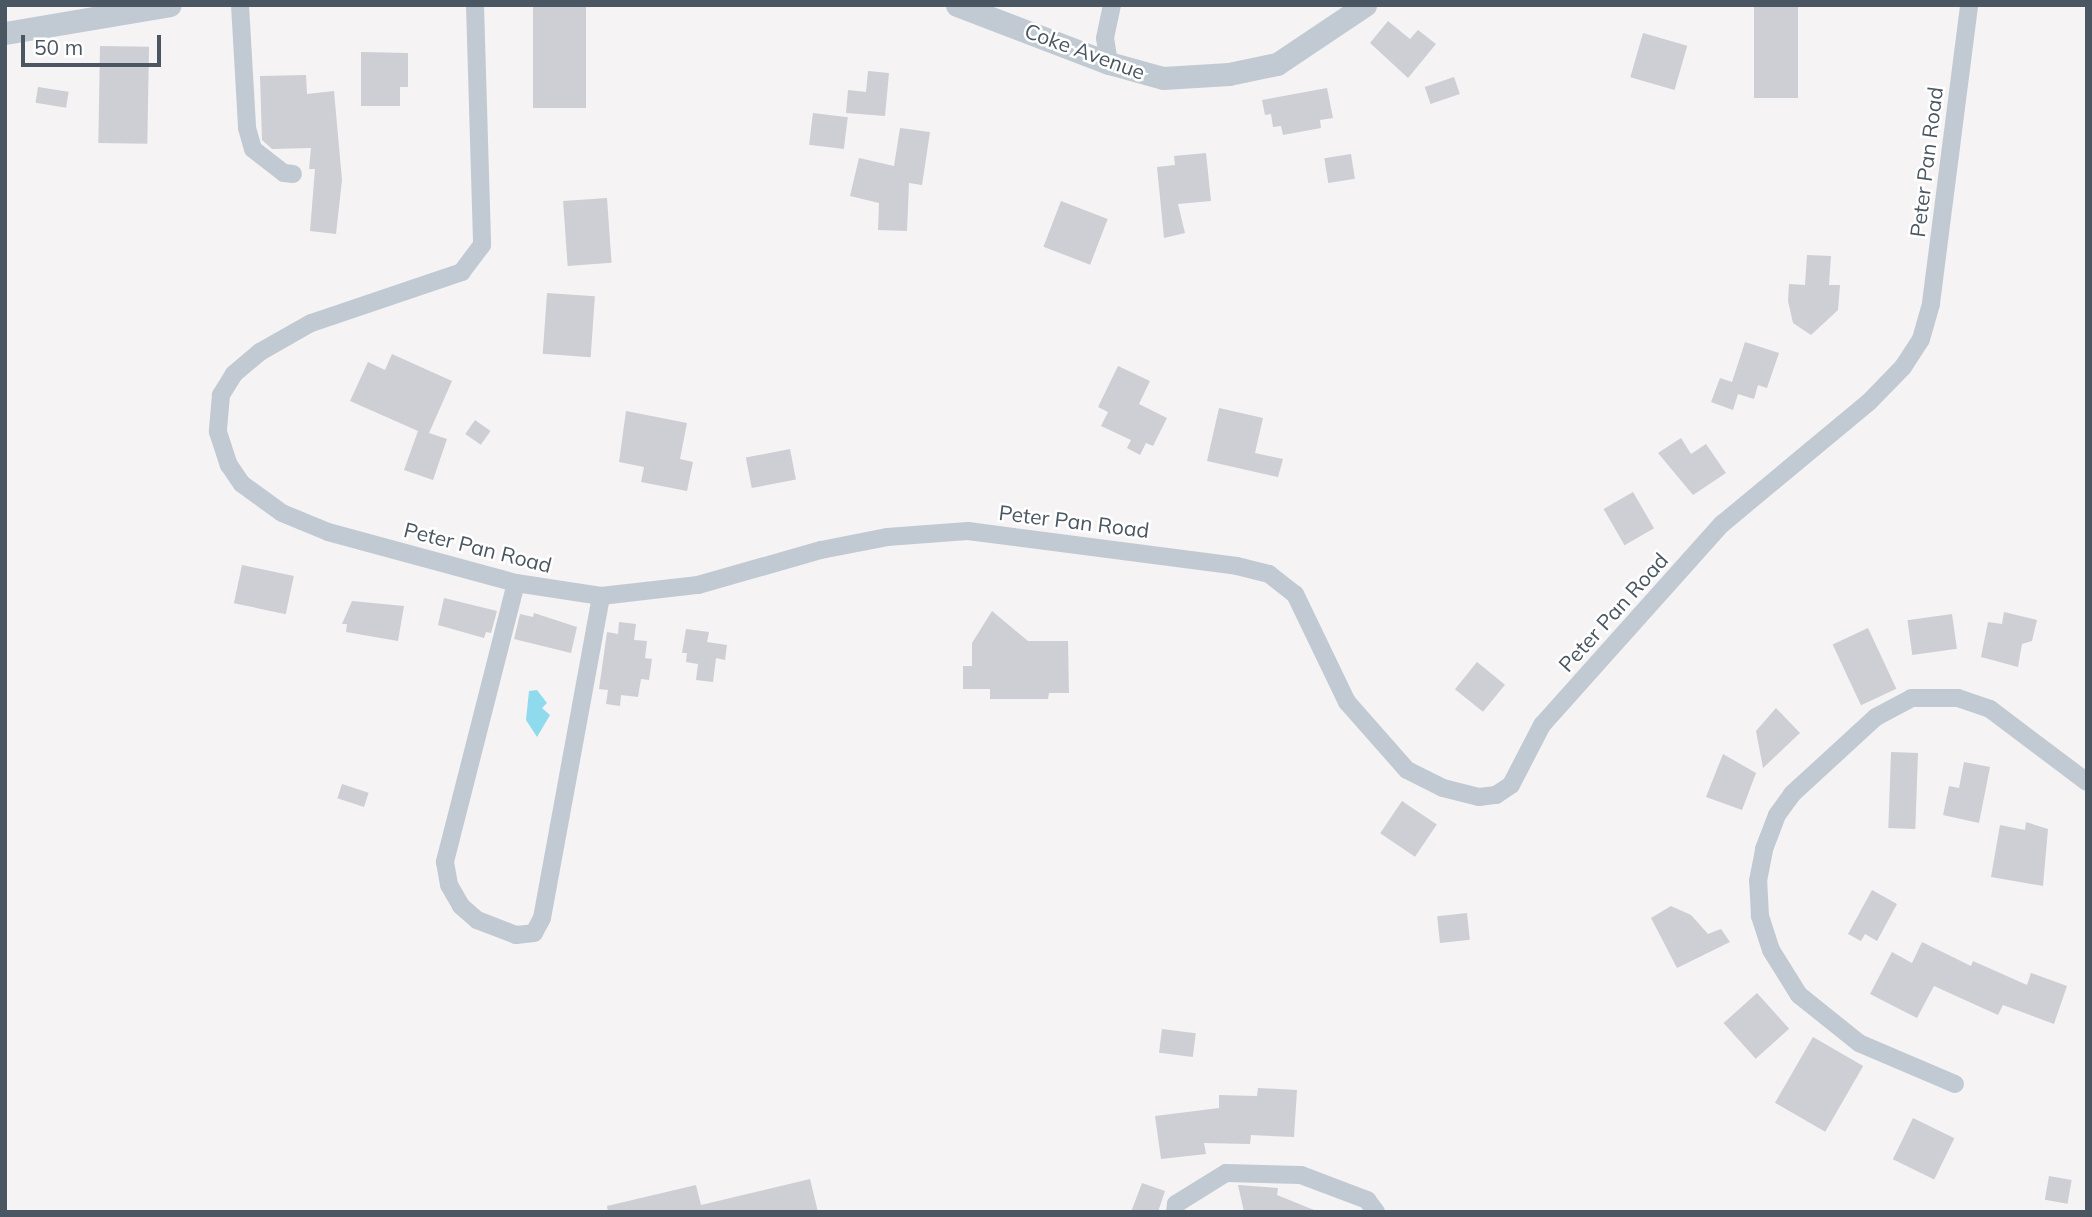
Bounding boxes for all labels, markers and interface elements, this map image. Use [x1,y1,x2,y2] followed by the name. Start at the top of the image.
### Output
[1021,18,1149,84] street label: Coke Avenue
[24,21,164,65] scale bar
[34,34,83,60] text: 50 m
[1904,85,1948,239] street label: Peter Pan Road
[997,499,1151,543] street label: Peter Pan Road
[401,516,555,578] street label: Peter Pan Road
[1553,547,1673,677] street label: Peter Pan Road

